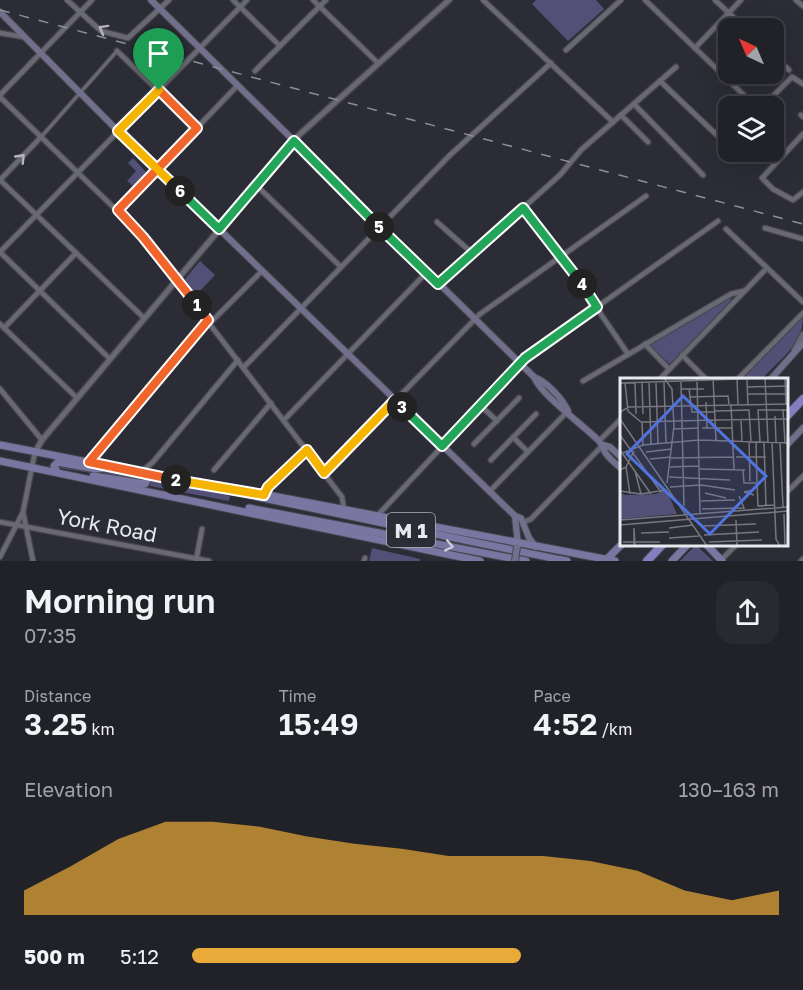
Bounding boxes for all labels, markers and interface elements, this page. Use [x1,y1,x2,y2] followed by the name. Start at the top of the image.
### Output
[718,18,784,84] north arrow
[718,18,784,162] map controls
[99,25,109,36] one-way arrow
[133,28,184,90] pin
[142,37,175,70] icon: arrive
[718,96,784,162] button: layers
[13,155,24,166] one-way arrow
[165,176,195,206] pin: 6
[175,181,185,201] text: 6
[364,212,394,242] pin: 5
[374,217,384,237] text: 5
[567,269,597,299] pin: 4
[577,274,587,294] text: 4
[182,290,212,320] pin: 1
[193,295,201,315] text: 1
[620,378,788,546] inset map
[387,392,417,422] pin: 3
[397,397,407,417] text: 3
[161,465,191,495] pin: 2
[171,470,181,490] text: 2
[55,503,159,547] street label: York Road
[387,513,435,547] road number: M 1
[444,539,454,552] one-way arrow
[24,581,216,620] text: Morning run
[716,581,779,644] button: share
[24,623,76,647] text: 07:35
[24,686,91,706] text: Distance
[279,686,316,706] text: Time
[533,686,571,706] text: Pace
[24,706,87,742] text: 3.25
[279,706,359,742] text: 15:49
[533,706,597,742] text: 4:52
[87,719,115,739] text: km
[597,719,632,739] text: /km
[24,777,113,801] text: Elevation
[678,777,779,801] text: 130–163 m
[24,944,85,968] text: 500 m
[120,944,159,968] text: 5:12

